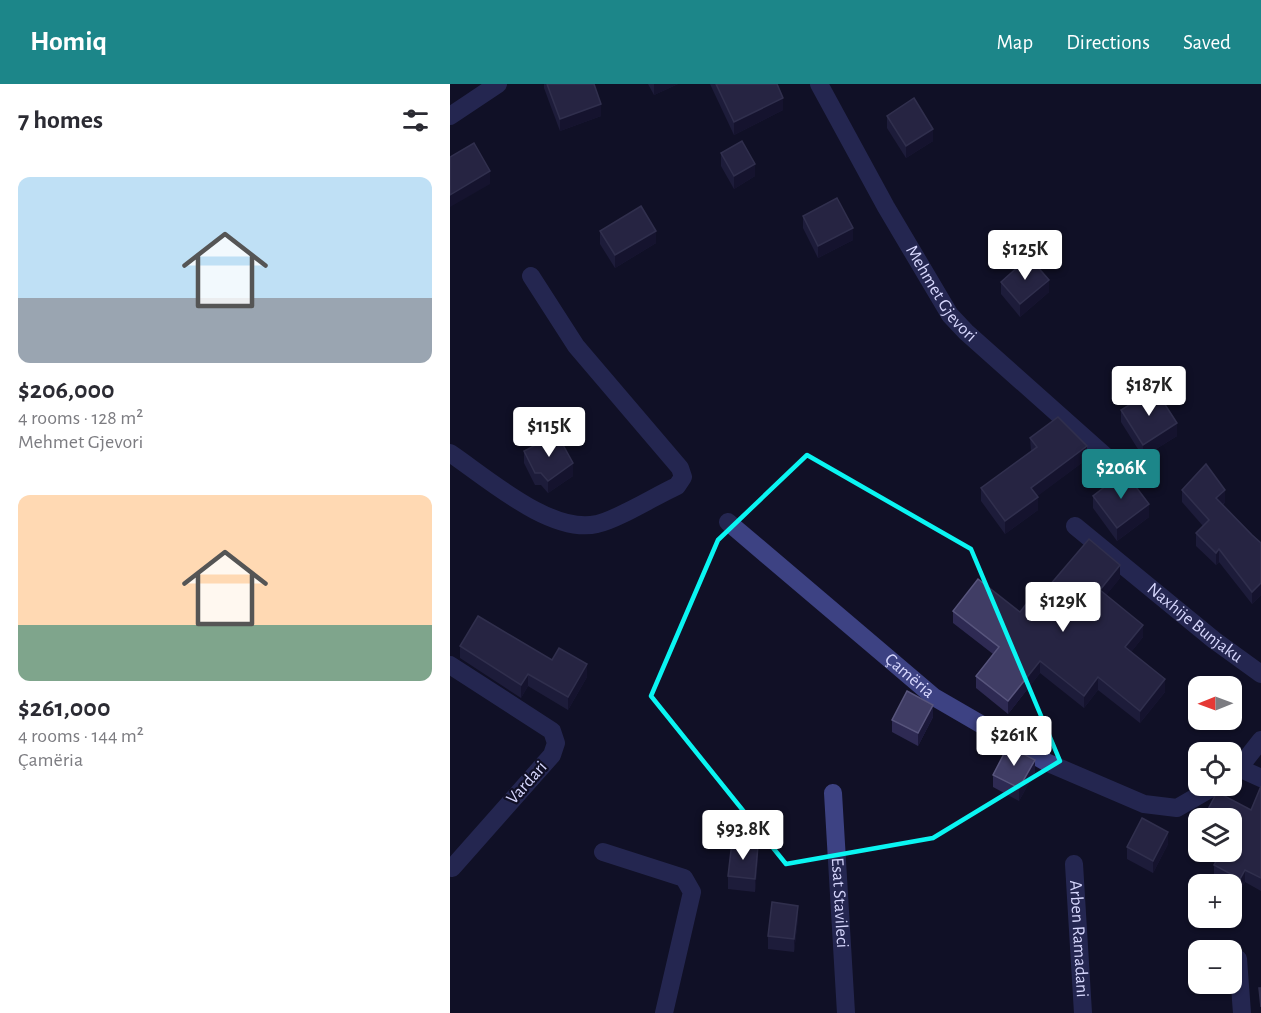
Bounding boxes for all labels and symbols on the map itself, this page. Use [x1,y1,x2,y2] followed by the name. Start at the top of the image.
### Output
[983,230,1067,281] pin: $125K
[902,242,980,346] street label: Mehmet Gjevori
[1107,366,1191,417] pin: $187K
[507,407,591,458] pin: $115K
[1079,449,1163,500] pin: $206K
[1143,580,1246,666] street label: Naxhije Bunjaku
[1021,582,1105,633] pin: $129K
[881,650,938,702] street label: Çamëria
[1188,676,1242,730] north arrow
[972,716,1056,767] pin: $261K
[503,758,551,808] street label: Vardari
[694,810,792,861] pin: $93.8K
[828,857,851,949] street label: Esat Stavileci
[1066,880,1091,998] street label: Arben Ramadani

